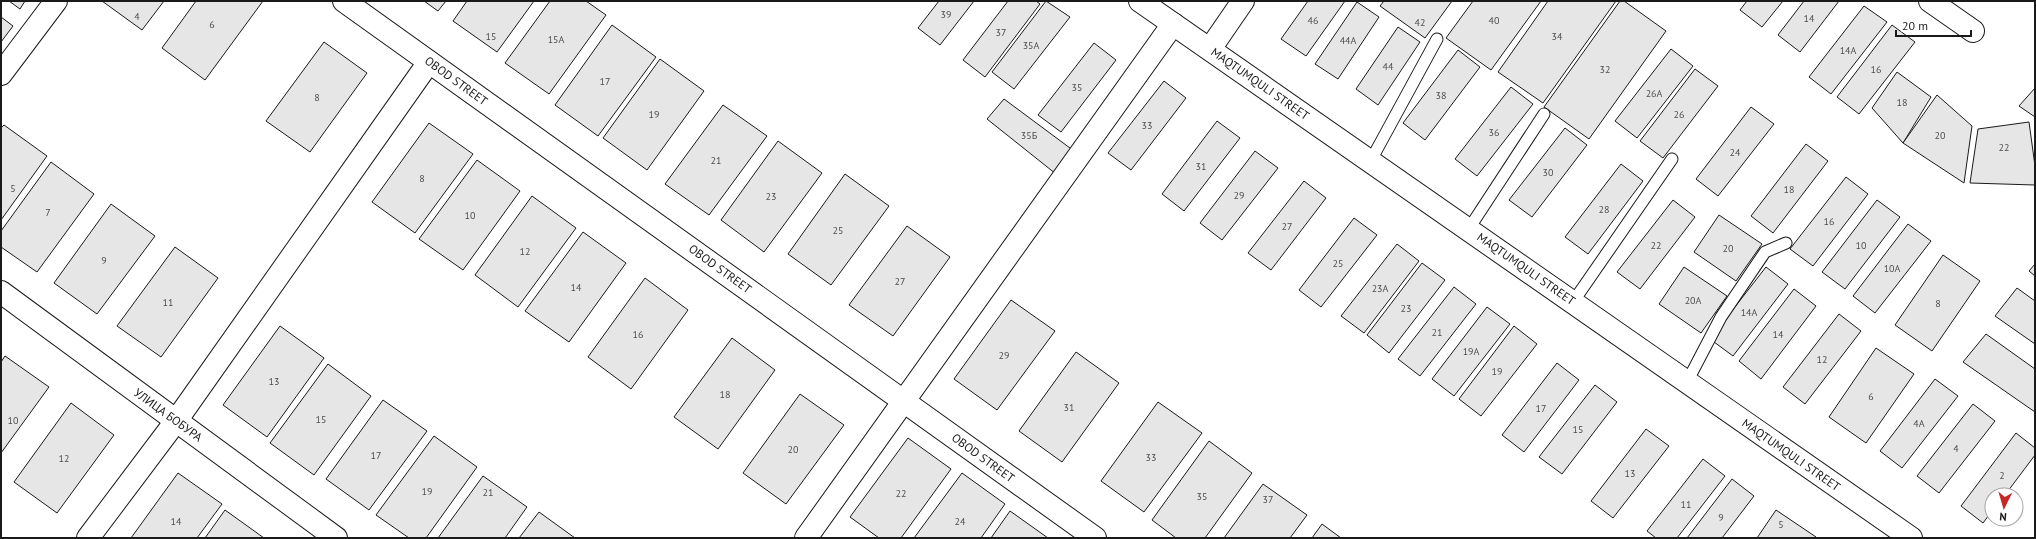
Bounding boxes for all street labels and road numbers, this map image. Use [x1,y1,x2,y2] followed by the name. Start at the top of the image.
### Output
[1208,44,1313,123] street label: MAQTUMQULI STREET
[422,53,491,109] street label: OBOD STREET
[1474,229,1579,308] street label: MAQTUMQULI STREET
[686,241,755,297] street label: OBOD STREET
[131,385,205,444] street label: УЛИЦА БОБУРА
[1739,415,1844,494] street label: MAQTUMQULI STREET
[949,430,1018,486] street label: OBOD STREET

